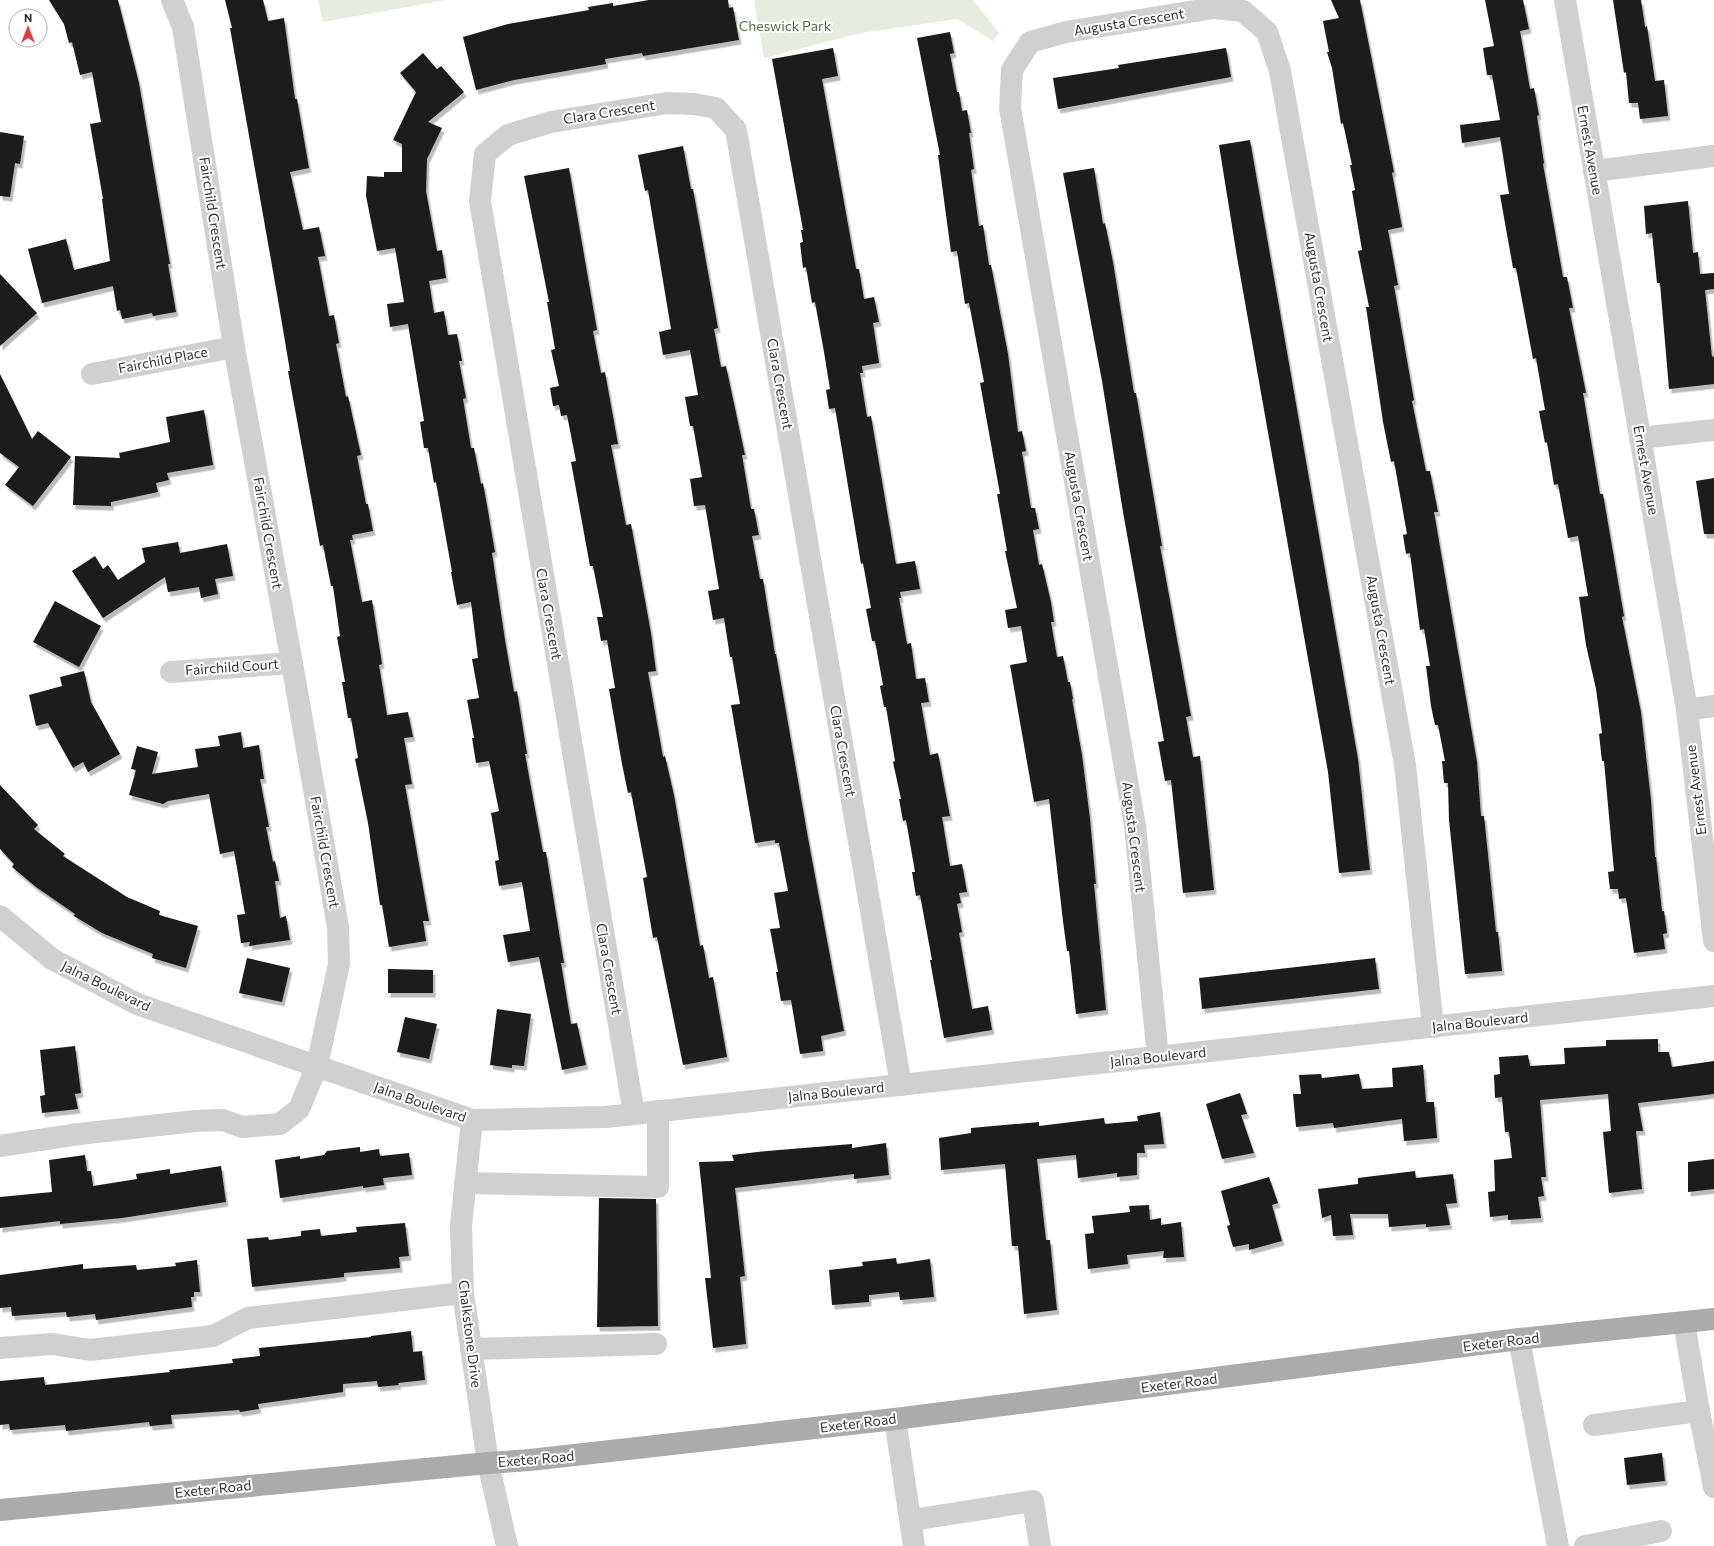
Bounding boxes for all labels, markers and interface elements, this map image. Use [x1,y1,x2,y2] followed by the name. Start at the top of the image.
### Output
[1072,4,1186,39] street label: Augusta Crescent
[8,8,48,48] north arrow
[24,11,32,24] text: N
[739,17,832,34] park label: Cheswick Park
[562,96,656,127] street label: Clara Crescent
[1574,104,1607,196] street label: Ernest Avenue
[196,155,231,271] street label: Fairchild Crescent
[1301,230,1338,344] street label: Augusta Crescent
[764,337,797,431] street label: Clara Crescent
[117,342,209,377] street label: Fairchild Place
[1630,424,1663,516] street label: Ernest Avenue
[1061,449,1098,563] street label: Augusta Crescent
[250,475,287,591] street label: Fairchild Crescent
[533,567,566,661] street label: Clara Crescent
[1363,573,1400,687] street label: Augusta Crescent
[184,655,280,678] street label: Fairchild Court
[827,704,860,798] street label: Clara Crescent
[1682,744,1709,836] street label: Ernest Avenue
[1119,781,1150,894] street label: Augusta Crescent
[307,794,344,910] street label: Fairchild Crescent
[593,922,626,1016] street label: Clara Crescent
[59,957,153,1014] street label: Jalna Boulevard
[1431,1008,1529,1035] street label: Jalna Boulevard
[1109,1043,1207,1070] street label: Jalna Boulevard
[372,1078,469,1125] street label: Jalna Boulevard
[787,1078,885,1105] street label: Jalna Boulevard
[455,1279,486,1389] street label: Chalkstone Drive
[1462,1328,1540,1355] street label: Exeter Road
[1140,1369,1218,1396] street label: Exeter Road
[819,1409,897,1436] street label: Exeter Road
[497,1447,575,1470] street label: Exeter Road
[174,1476,252,1501] street label: Exeter Road

